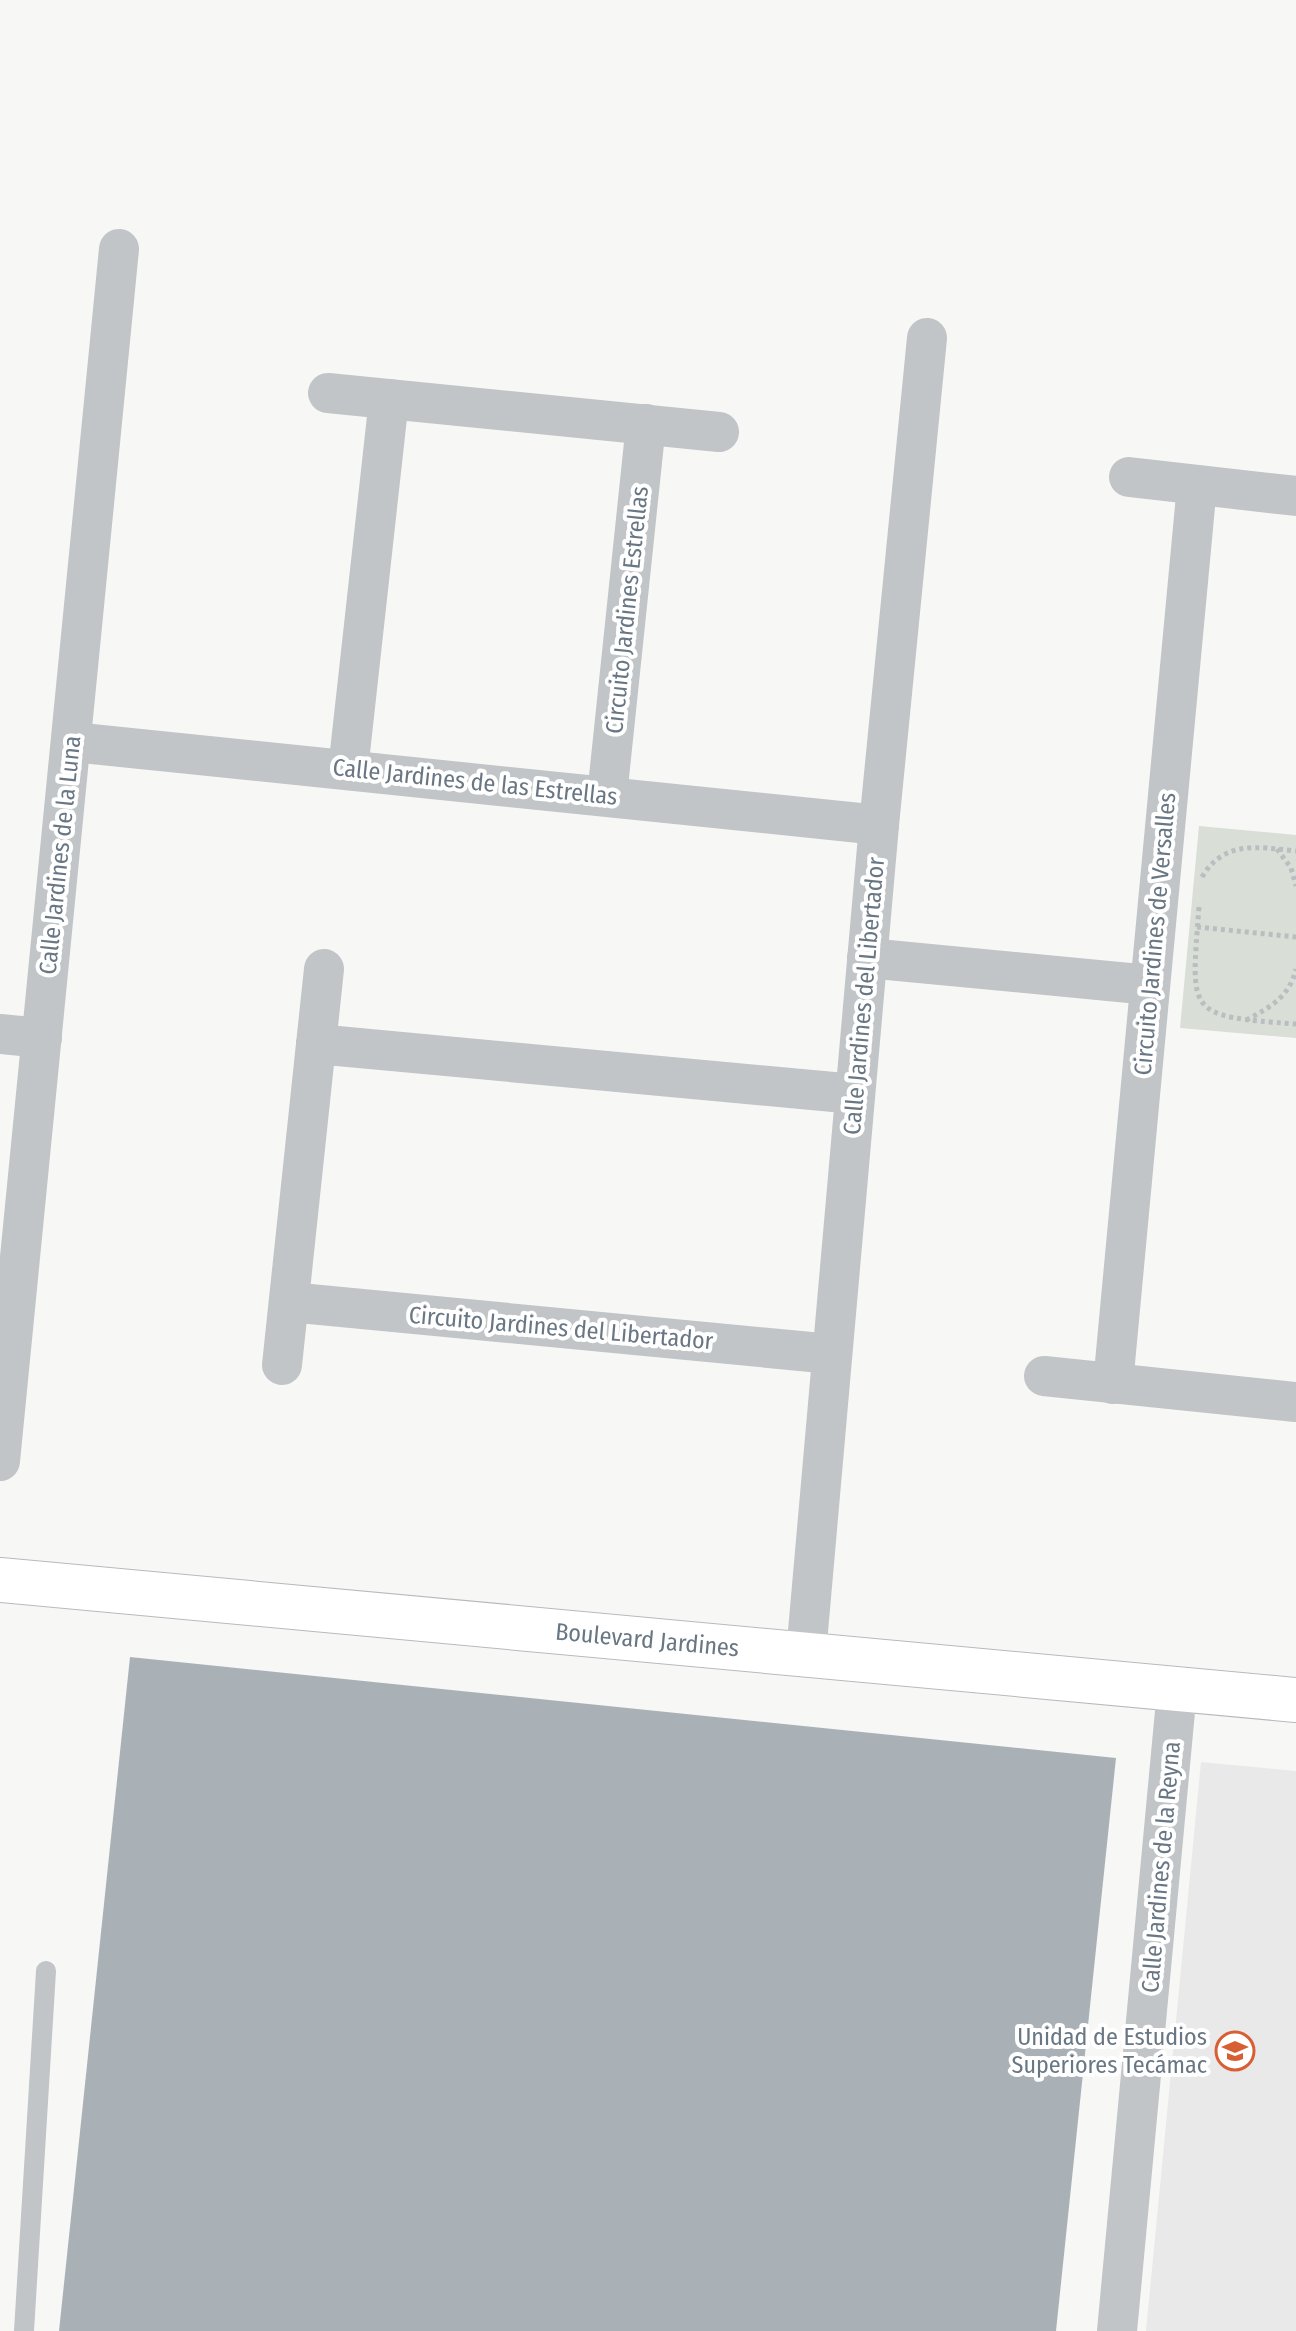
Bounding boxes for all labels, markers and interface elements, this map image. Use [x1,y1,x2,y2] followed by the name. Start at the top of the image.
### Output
[600,485,654,735] street label: Circuito Jardines Estrellas
[34,734,86,976] street label: Calle Jardines de la Luna
[331,753,619,811] street label: Calle Jardines de las Estrellas
[1129,791,1181,1077] street label: Circuito Jardines de Versalles
[838,855,890,1136] street label: Calle Jardines del Libertador
[408,1301,715,1355] street label: Circuito Jardines del Libertador
[554,1617,740,1662] street label: Boulevard Jardines
[1136,1740,1186,1994] street label: Calle Jardines de la Reyna
[1011,2023,1207,2079] place label: Unidad de Estudios Superiores Tecámac
[1214,2030,1256,2072] school or university icon: Unidad de Estudios Superiores Tecámac

